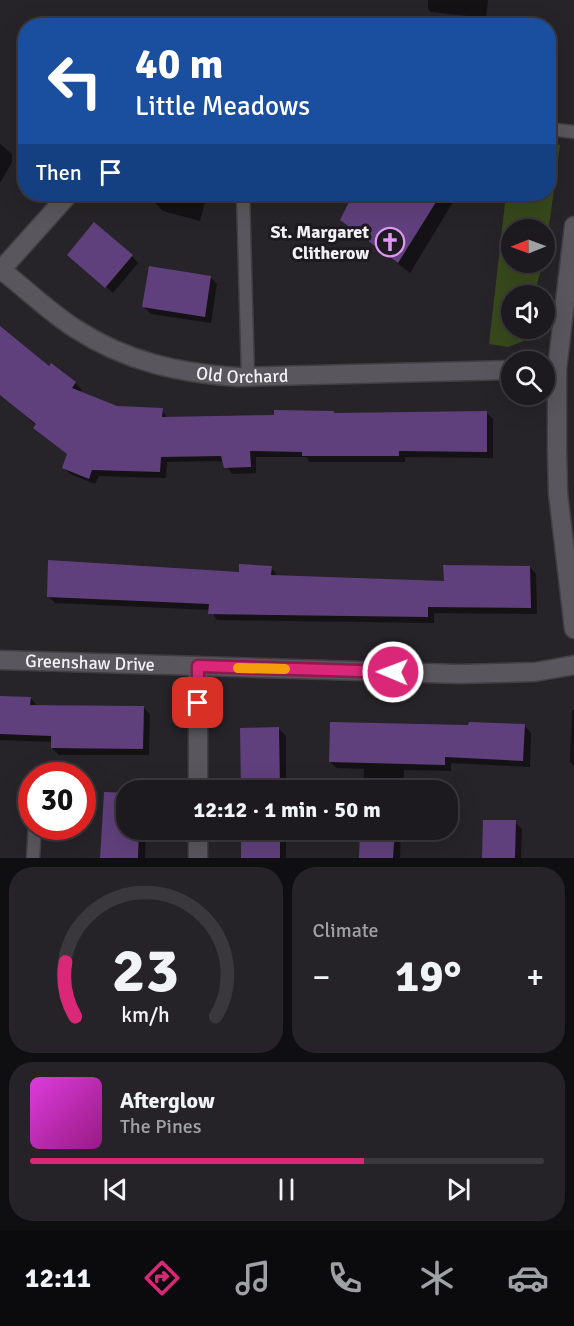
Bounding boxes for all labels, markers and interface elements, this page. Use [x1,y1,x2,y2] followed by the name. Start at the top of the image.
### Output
[135,39,224,90] text: 40 m
[36,42,114,120] icon: left
[135,90,310,123] text: Little Meadows
[94,156,127,189] icon: arrive
[36,159,82,186] text: Then
[501,219,555,273] north arrow
[501,219,555,405] map controls
[270,221,369,264] place label: St. Margaret Clitherow
[374,226,406,258] church icon: St. Margaret Clitherow
[501,285,555,339] button: sound
[501,351,555,405] button: search
[195,362,289,388] street label: Old Orchard
[361,640,425,704] position arrow
[25,650,155,676] street label: Greenshaw Drive
[172,677,223,728] pin
[181,686,214,719] icon: arrive
[18,762,96,840] speed limit sign: 30
[193,796,381,823] text: 12:12 · 1 min · 50 m
[313,918,378,943] text: Climate
[112,932,179,1009] text: 23
[395,949,462,1004] text: 19°
[313,957,330,998] text: −
[526,957,544,998] text: +
[121,1002,170,1028] text: km/h
[120,1087,215,1114] text: Afterglow
[120,1114,202,1139] text: The Pines
[99,1173,132,1206] icon: previous
[270,1173,303,1206] icon: pause
[442,1173,475,1206] icon: next
[141,1257,183,1299] icon: directions
[232,1257,274,1299] icon: music
[324,1257,366,1299] icon: phone
[416,1257,458,1299] icon: climate
[507,1257,549,1299] icon: car
[25,1262,91,1295] text: 12:11

